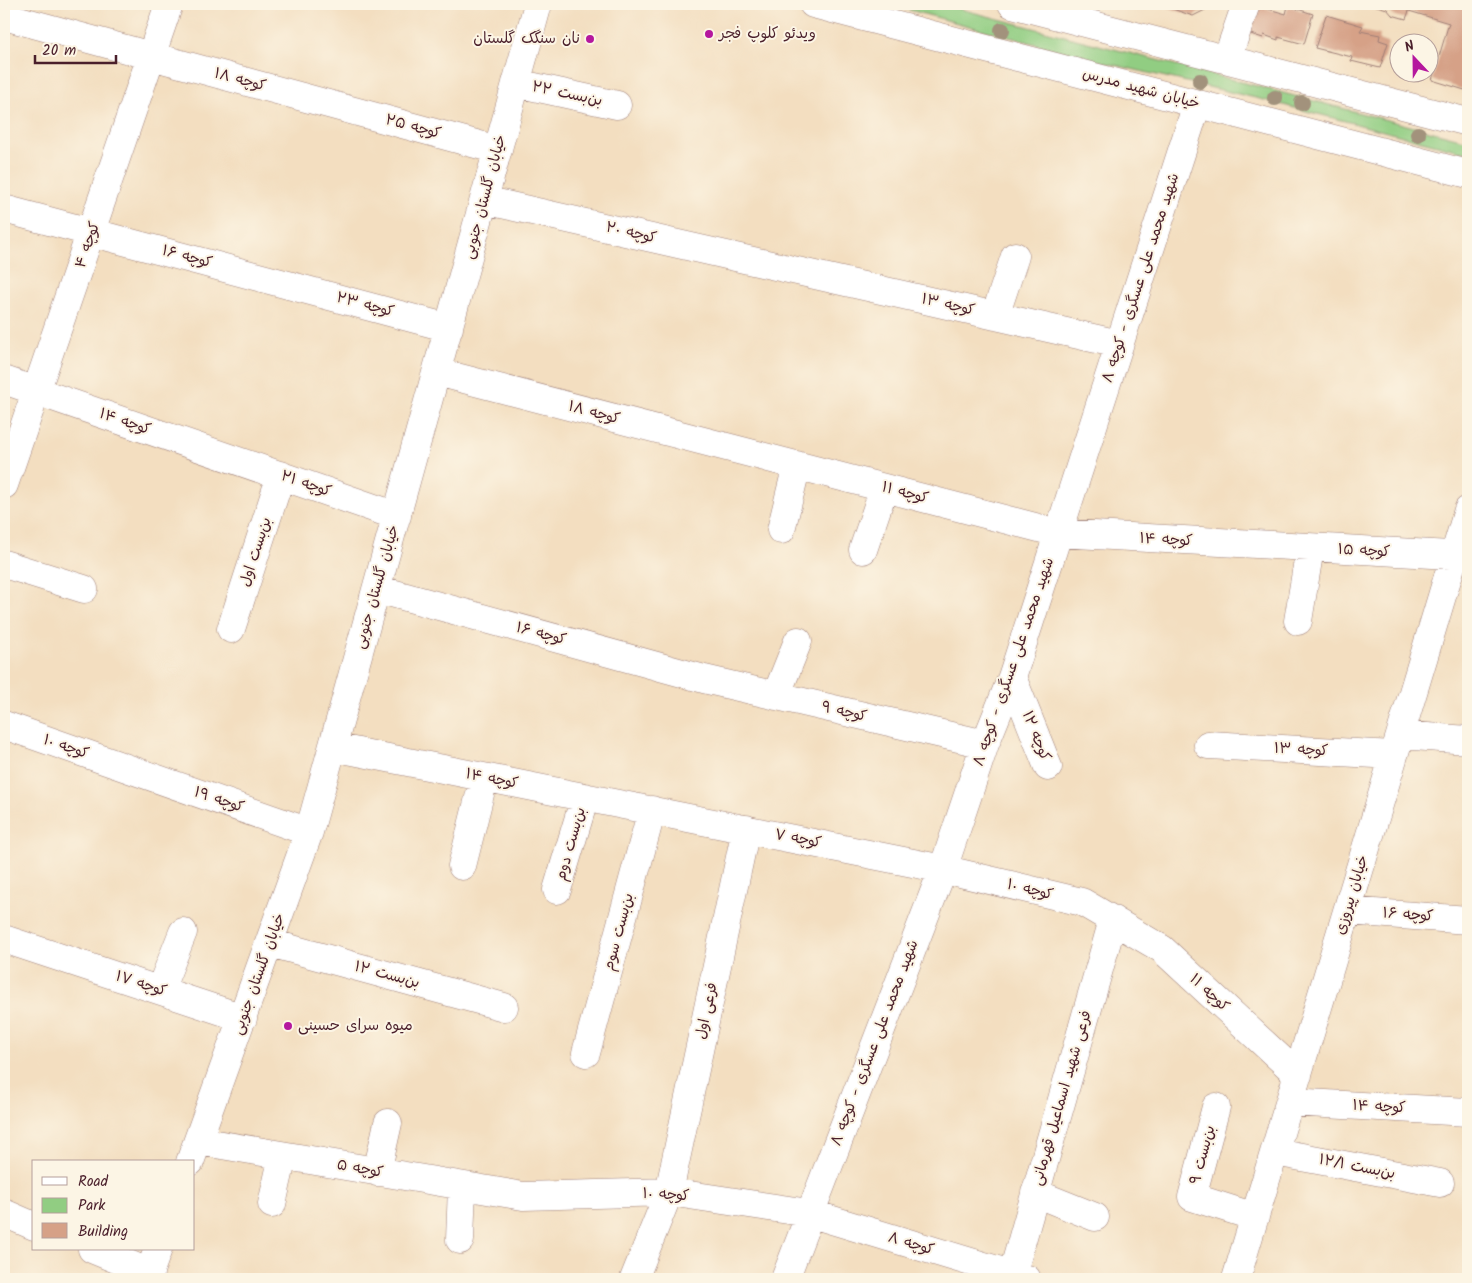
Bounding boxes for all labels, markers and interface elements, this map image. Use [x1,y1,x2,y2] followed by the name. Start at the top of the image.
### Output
[717,22,816,46] place label: ویدئو کلوپ فجر
[473,27,580,51] place label: نان سنگک گلستان
[703,28,715,40] marker: ویدئو کلوپ فجر
[35,32,116,64] scale bar
[1390,32,1440,82] north arrow
[584,33,596,45] marker: نان سنگک گلستان
[1401,35,1418,59] text: N
[42,39,76,63] text: 20 m
[212,62,268,98] street label: کوچه ۱۸
[1080,62,1202,116] street label: خیابان شهید مدرس
[530,75,604,113] street label: بن‌بست ۲۲
[382,108,444,146] street label: کوچه ۲۵
[457,132,513,262] street label: خیابان گلستان جنوبی
[1096,170,1186,386] street label: شهید محمد علی عسگری - کوچه ۸
[603,216,659,250] street label: کوچه ۲۰
[69,218,107,272] street label: کوچه ۴
[159,239,215,275] street label: کوچه ۱۶
[333,286,397,324] street label: کوچه ۲۳
[919,287,977,323] street label: کوچه ۱۳
[566,395,622,431] street label: کوچه ۱۸
[96,402,154,442] street label: کوچه ۱۴
[277,464,335,504] street label: کوچه ۲۱
[879,475,931,511] street label: کوچه ۱۱
[233,514,279,590] street label: بن‌بست اول
[348,522,406,652] street label: خیابان گلستان جنوبی
[1139,527,1193,553] street label: کوچه ۱۴
[1337,538,1391,564] street label: کوچه ۱۵
[967,554,1061,770] street label: شهید محمد علی عسگری - کوچه ۸
[513,616,569,652] street label: کوچه ۱۶
[819,695,869,729] street label: کوچه ۹
[1015,707,1057,765] street label: کوچه ۱۲
[40,728,92,766] street label: کوچه ۱۰
[1273,737,1329,763] street label: کوچه ۱۳
[464,762,520,796] street label: کوچه ۱۴
[191,780,247,820] street label: کوچه ۱۹
[549,804,593,884] street label: بن‌بست دوم
[773,823,823,855] street label: کوچه ۷
[1329,852,1375,938] street label: خیابان پیروزی
[1004,873,1056,907] street label: کوچه ۱۰
[597,890,641,974] street label: بن‌بست سوم
[1382,901,1434,929] street label: کوچه ۱۶
[226,910,292,1038] street label: خیابان گلستان جنوبی
[824,936,926,1150] street label: شهید محمد علی عسگری - کوچه ۸
[352,955,422,995] street label: بن‌بست ۱۲
[112,964,170,1004] street label: کوچه ۱۷
[1183,968,1235,1018] street label: کوچه ۱۱
[689,980,725,1042] street label: فرعی اول
[1025,1008,1099,1188] street label: فرعی شهید اسماعیل قهرمانی
[298,1014,413,1038] place label: میوه سرای حسینی
[282,1020,294,1032] marker: میوه سرای حسینی
[1352,1094,1406,1120] street label: کوچه ۱۴
[1184,1123,1222,1187] street label: بن‌بست ۹
[1317,1148,1397,1186] street label: بن‌بست ۱۲/۱
[335,1153,385,1185] street label: کوچه ۵
[32,1160,195,1250] legend
[78,1170,109,1194] text: Road
[642,1182,690,1208] street label: کوچه ۱۰
[78,1194,106,1218] text: Park
[78,1220,128,1244] text: Building
[885,1226,937,1262] street label: کوچه ۸

